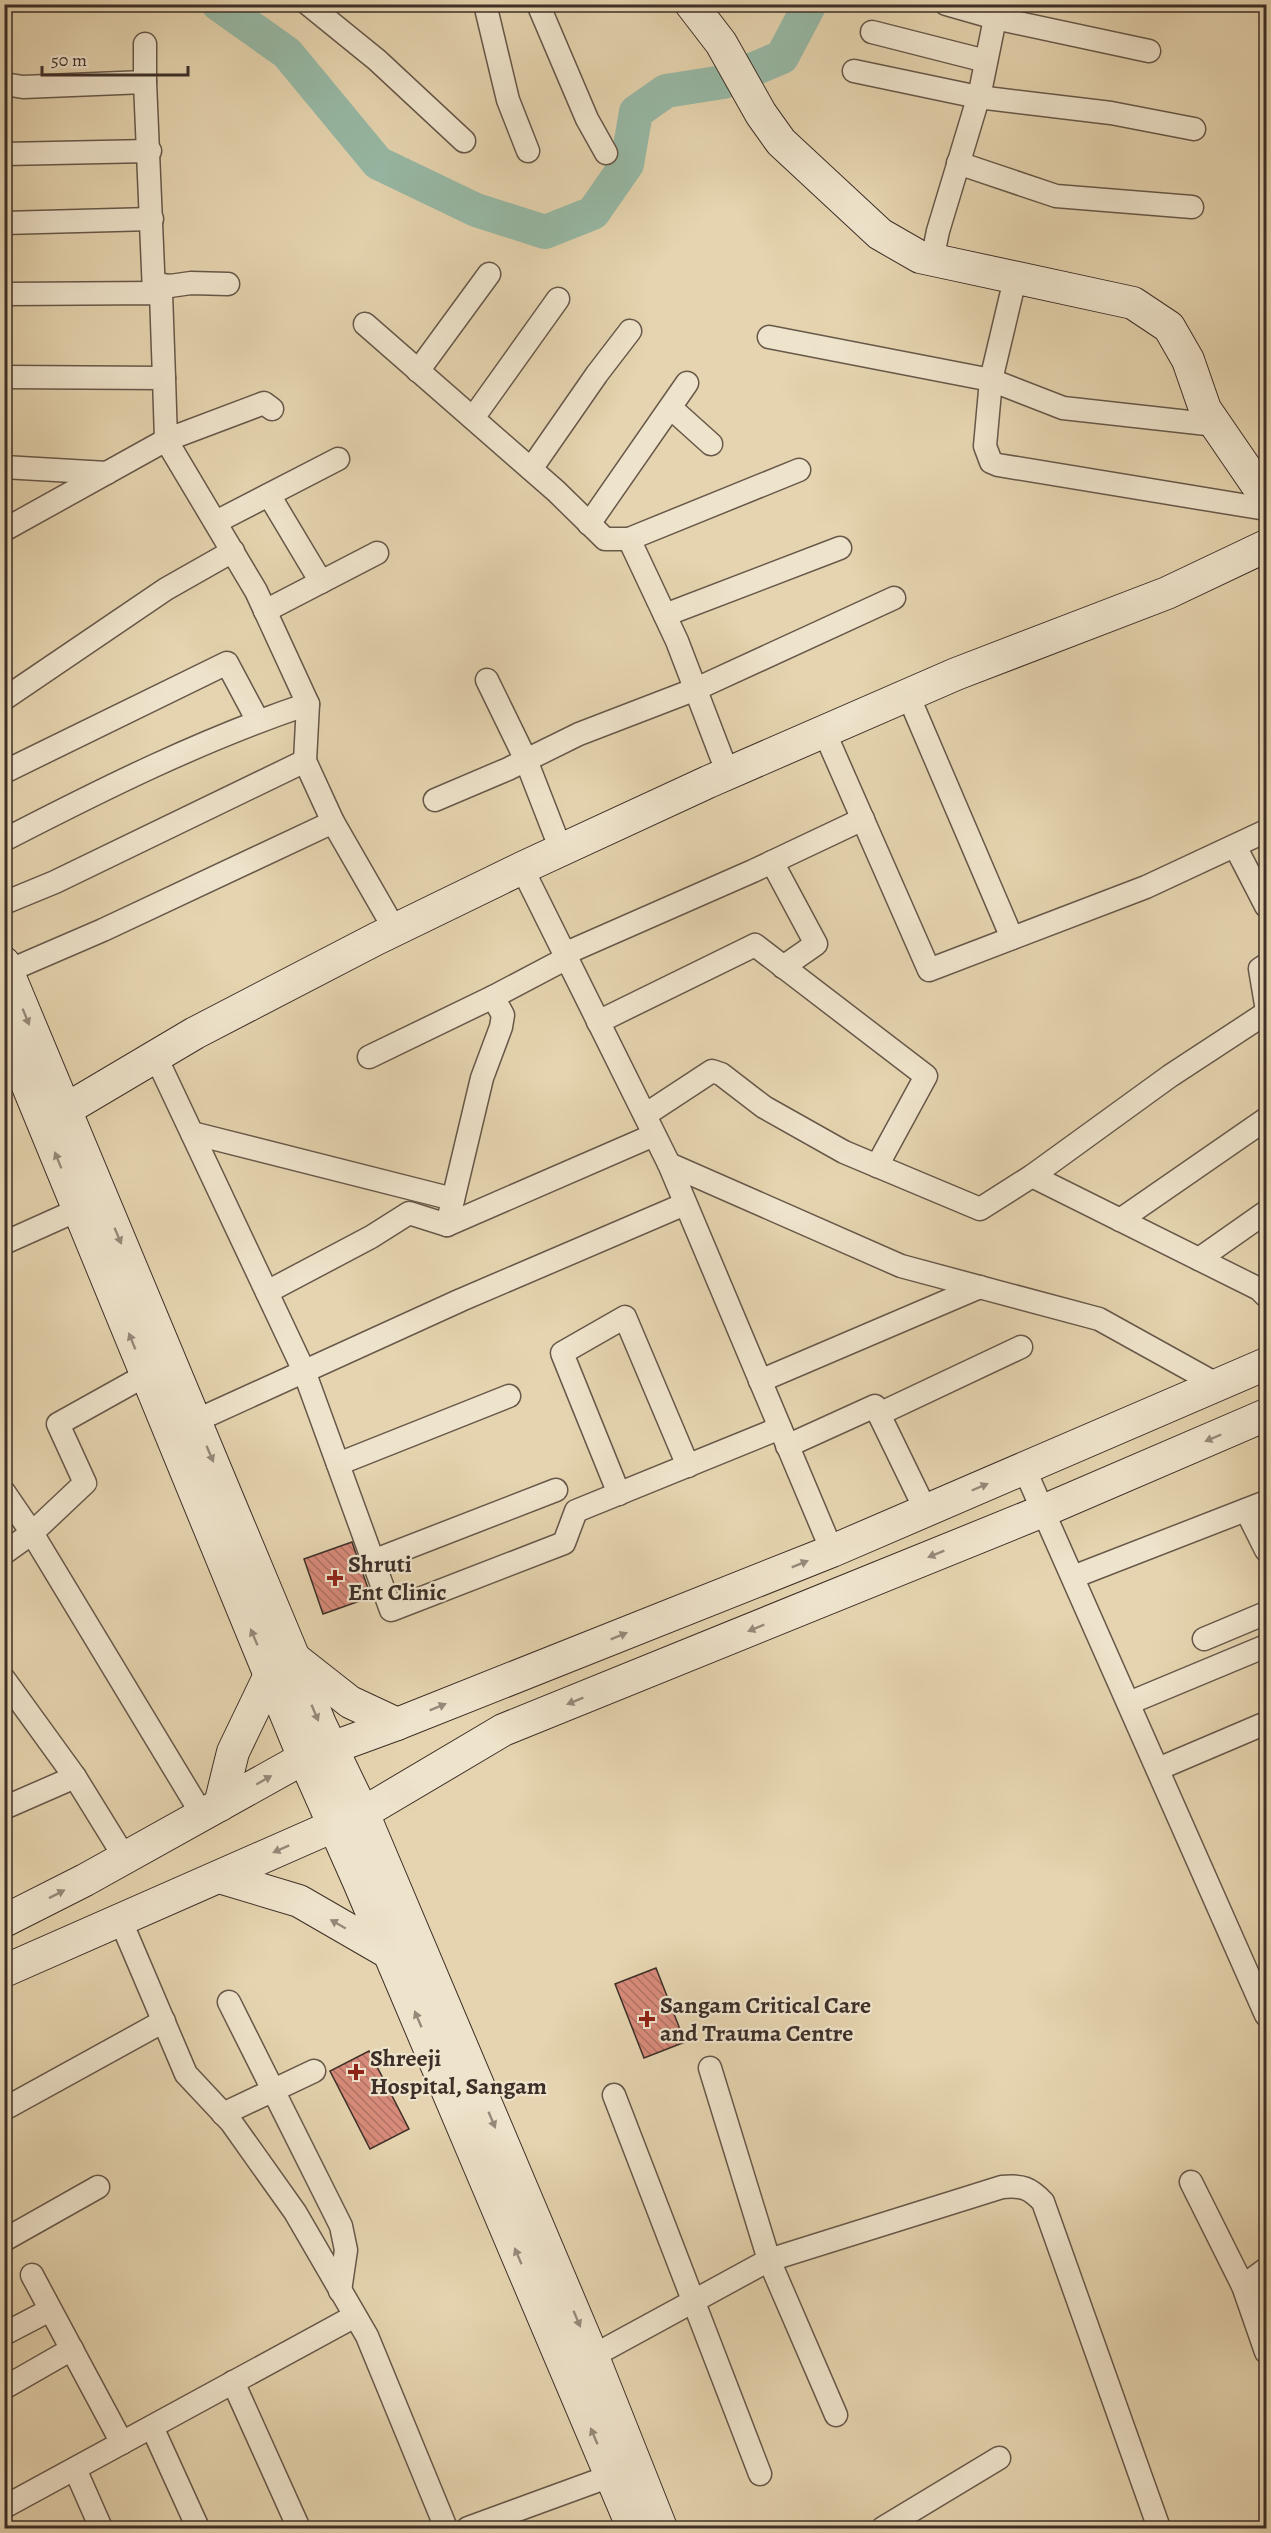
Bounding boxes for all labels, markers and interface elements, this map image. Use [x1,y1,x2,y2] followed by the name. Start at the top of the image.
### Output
[42,39,188,77] scale bar
[51,48,87,72] text: 50 m
[21,1009,31,1027] one-way arrow
[53,1151,63,1169] one-way arrow
[114,1227,123,1245] one-way arrow
[127,1332,136,1350] one-way arrow
[1203,1433,1221,1443] one-way arrow
[205,1446,215,1464] one-way arrow
[971,1483,988,1492] one-way arrow
[348,1548,447,1608] place label: Shruti Ent Clinic
[927,1550,945,1559] one-way arrow
[792,1559,810,1569] one-way arrow
[326,1569,344,1587] marker: Shruti Ent Clinic
[746,1623,764,1633] one-way arrow
[249,1628,259,1646] one-way arrow
[610,1630,628,1640] one-way arrow
[566,1697,584,1706] one-way arrow
[429,1702,447,1711] one-way arrow
[310,1704,320,1722] one-way arrow
[256,1775,273,1785] one-way arrow
[272,1844,290,1854] one-way arrow
[48,1890,65,1899] one-way arrow
[330,1919,347,1929] one-way arrow
[660,1989,871,2049] place label: Sangam Critical Care and Trauma Centre
[413,2010,422,2027] one-way arrow
[638,2010,656,2028] marker: Sangam Critical Care and Trauma Centre
[370,2042,547,2102] place label: Shreeji Hospital, Sangam
[347,2063,365,2081] marker: Shreeji Hospital, Sangam
[487,2112,497,2130] one-way arrow
[513,2247,523,2265] one-way arrow
[572,2310,582,2328] one-way arrow
[589,2427,598,2445] one-way arrow

